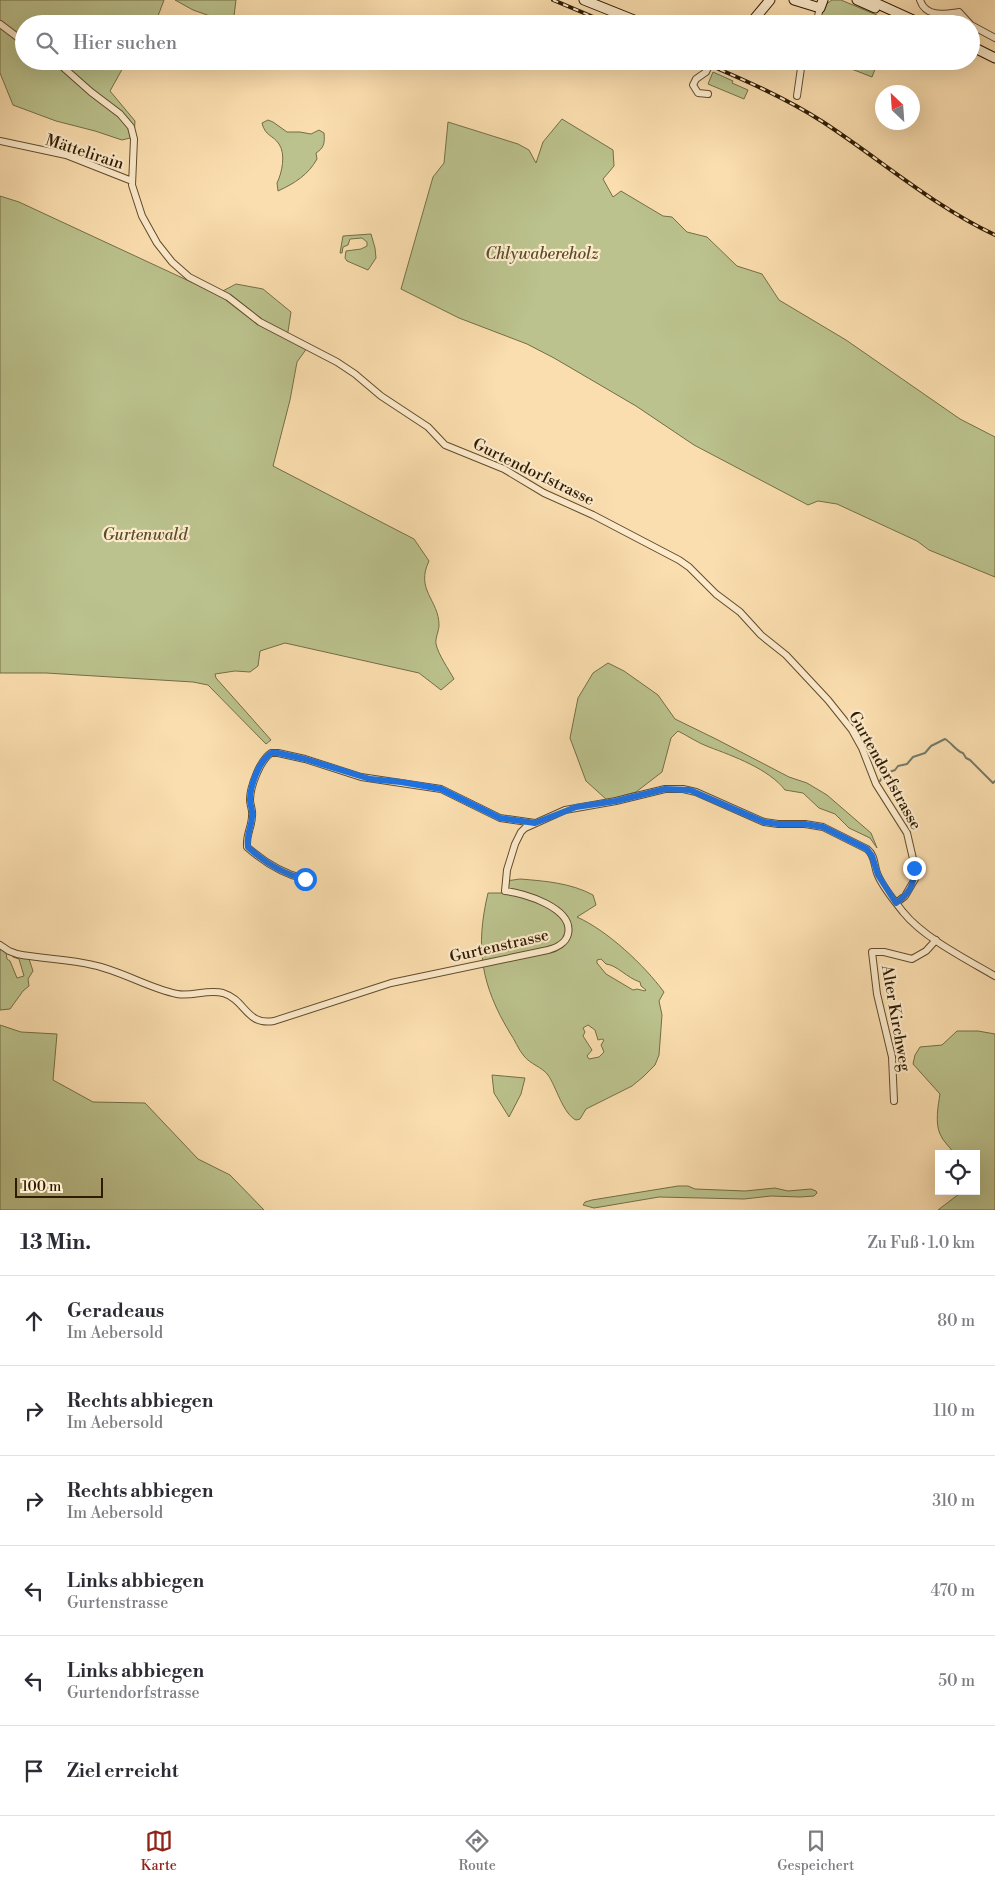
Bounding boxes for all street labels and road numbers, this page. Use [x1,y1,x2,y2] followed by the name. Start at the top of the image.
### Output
[43,130,127,174] street label: Mättelirain
[470,434,598,510] street label: Gurtendorfstrasse
[844,708,926,833] street label: Gurtendorfstrasse
[448,925,551,967] street label: Gurtenstrasse
[877,962,915,1074] street label: Alter Kirchweg

